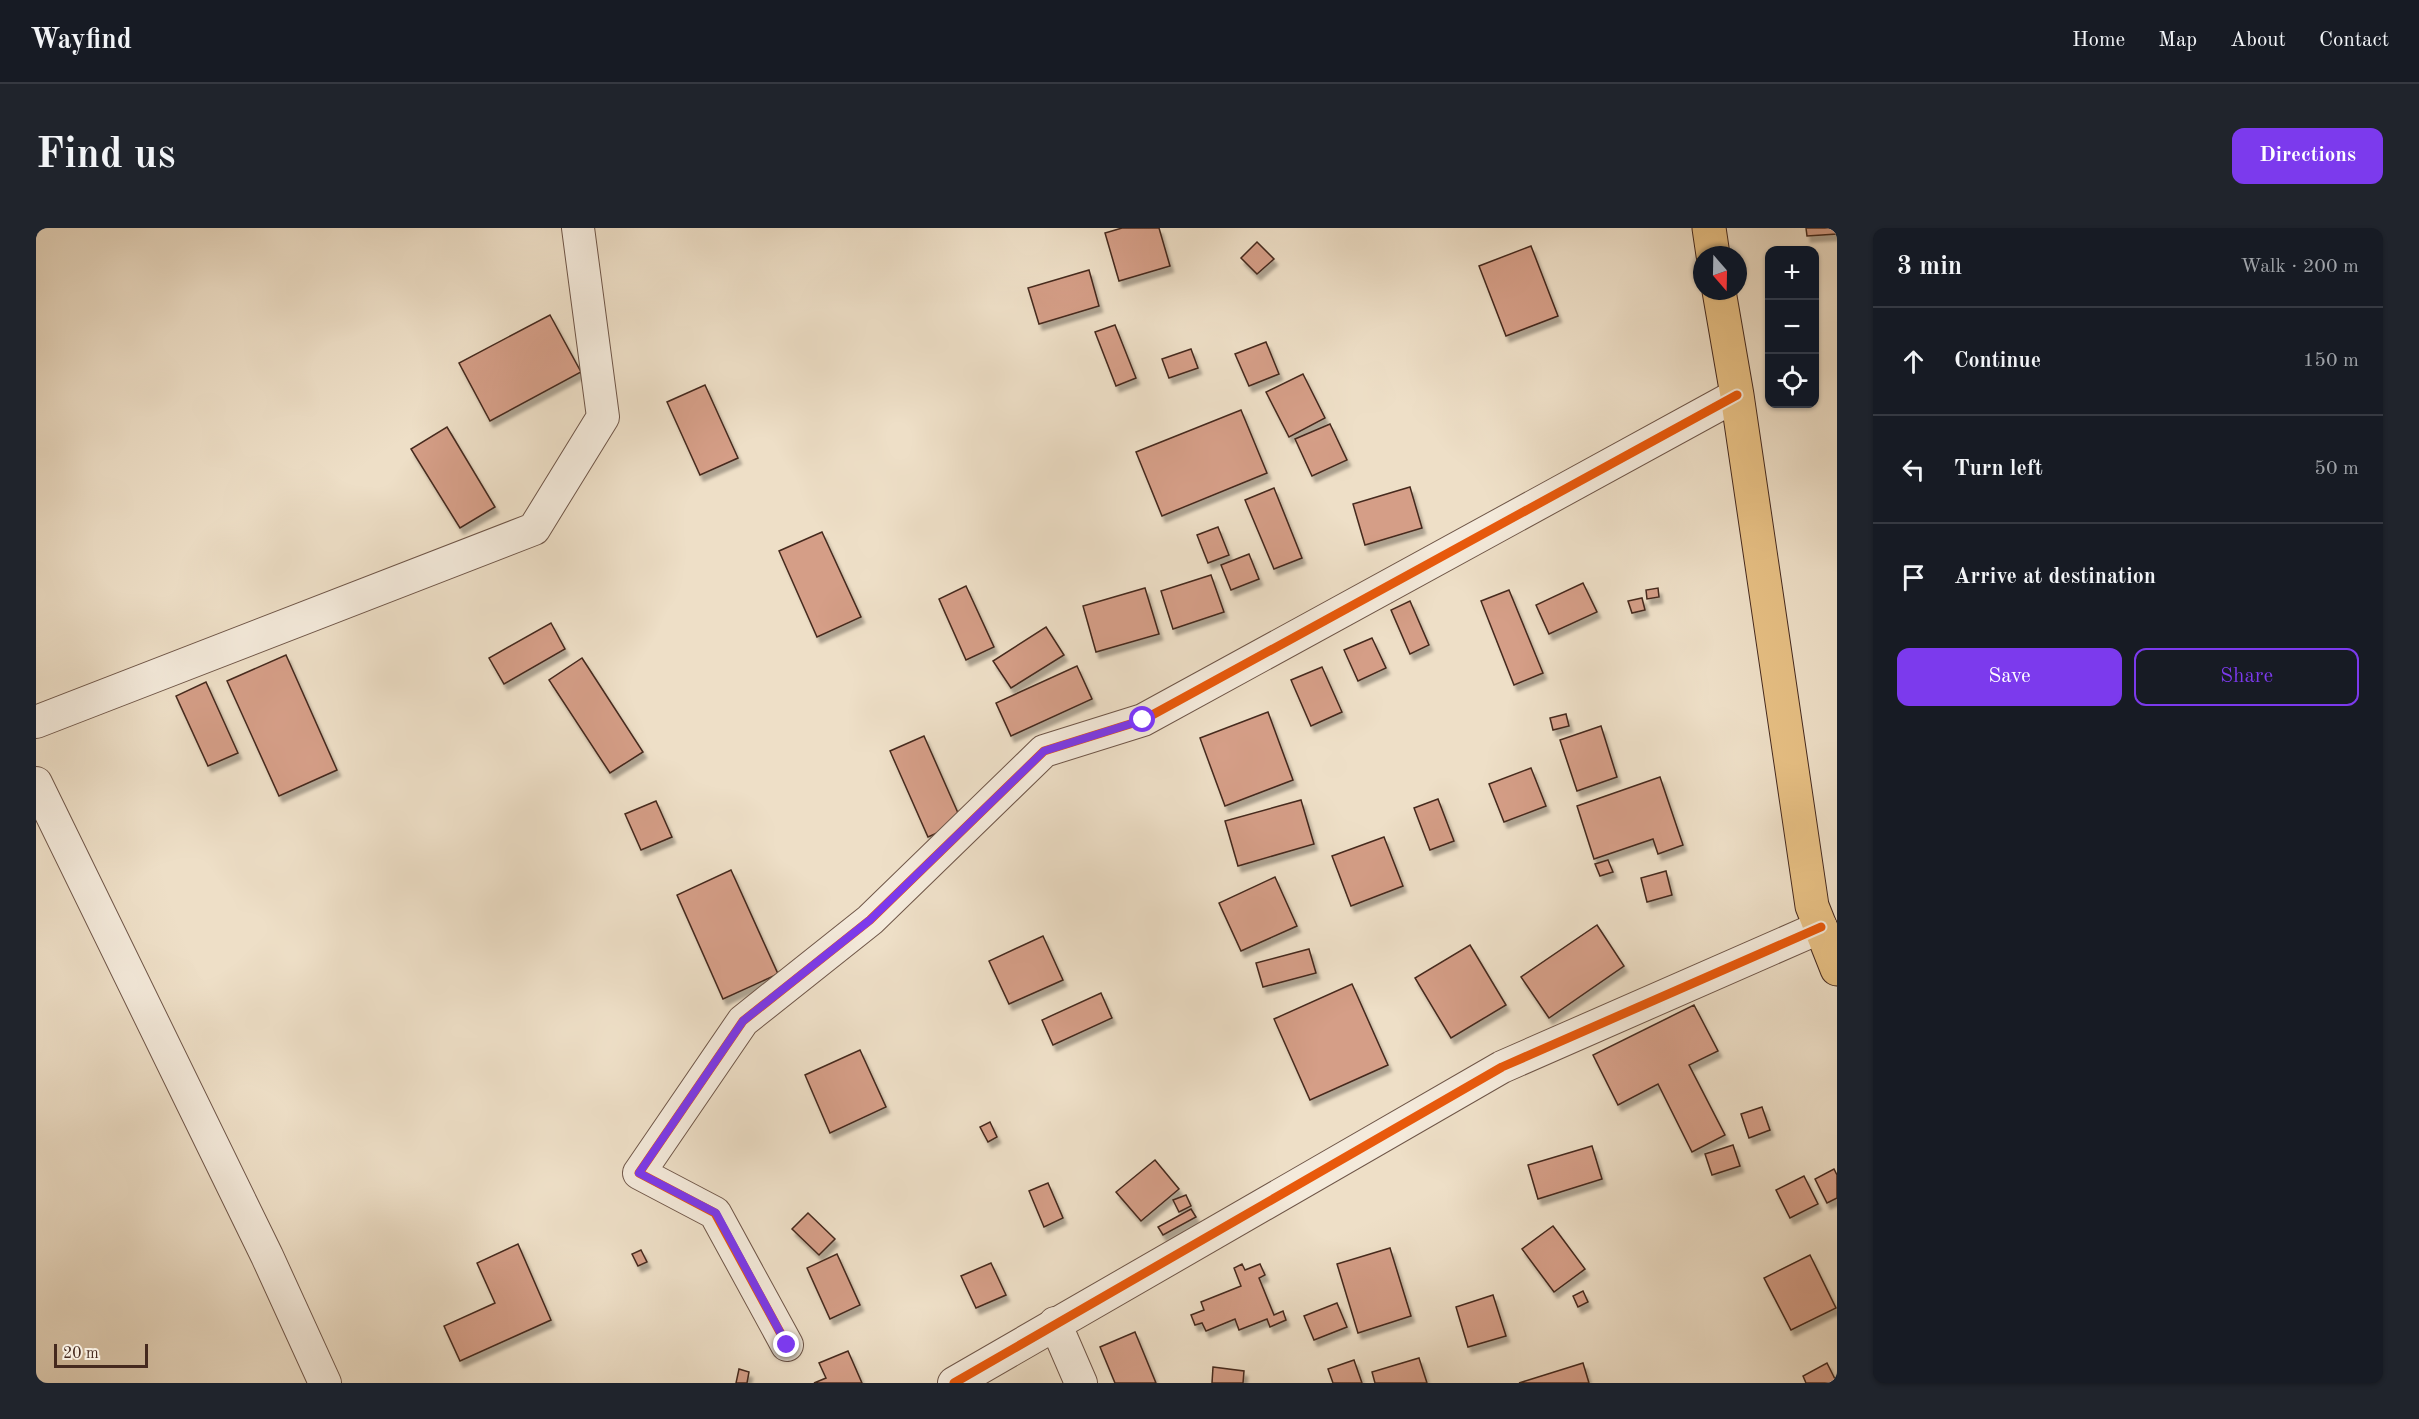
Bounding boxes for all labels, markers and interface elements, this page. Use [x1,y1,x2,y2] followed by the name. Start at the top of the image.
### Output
[30,27,132,55] text: Wayfind
[2072,30,2125,51] text: Home
[2158,30,2197,51] text: Map
[2230,30,2286,51] text: About
[2319,30,2389,51] text: Contact
[2232,128,2383,184] button: Directions
[36,135,175,177] text: Find us
[1693,246,1747,300] north arrow
[1765,246,1819,408] map controls
[1765,246,1819,300] button: +
[1897,254,1962,280] text: 3 min
[2240,257,2359,277] text: Walk · 200 m
[1765,300,1819,354] button: −
[1897,345,1930,378] icon: ahead
[1954,350,2041,372] text: Continue
[2303,351,2359,371] text: 150 m
[1765,354,1819,408] button: locate
[1897,453,1930,486] icon: left
[1954,458,2043,480] text: Turn left
[2314,459,2359,479] text: 50 m
[1897,561,1930,594] icon: arrive
[1954,566,2156,588] text: Arrive at destination
[1897,648,2122,706] button: Save
[2134,648,2359,706] button: Share
[1129,706,1155,732] route start
[773,1331,799,1357] route end
[54,1341,148,1368] scale bar
[63,1346,99,1362] text: 20 m

